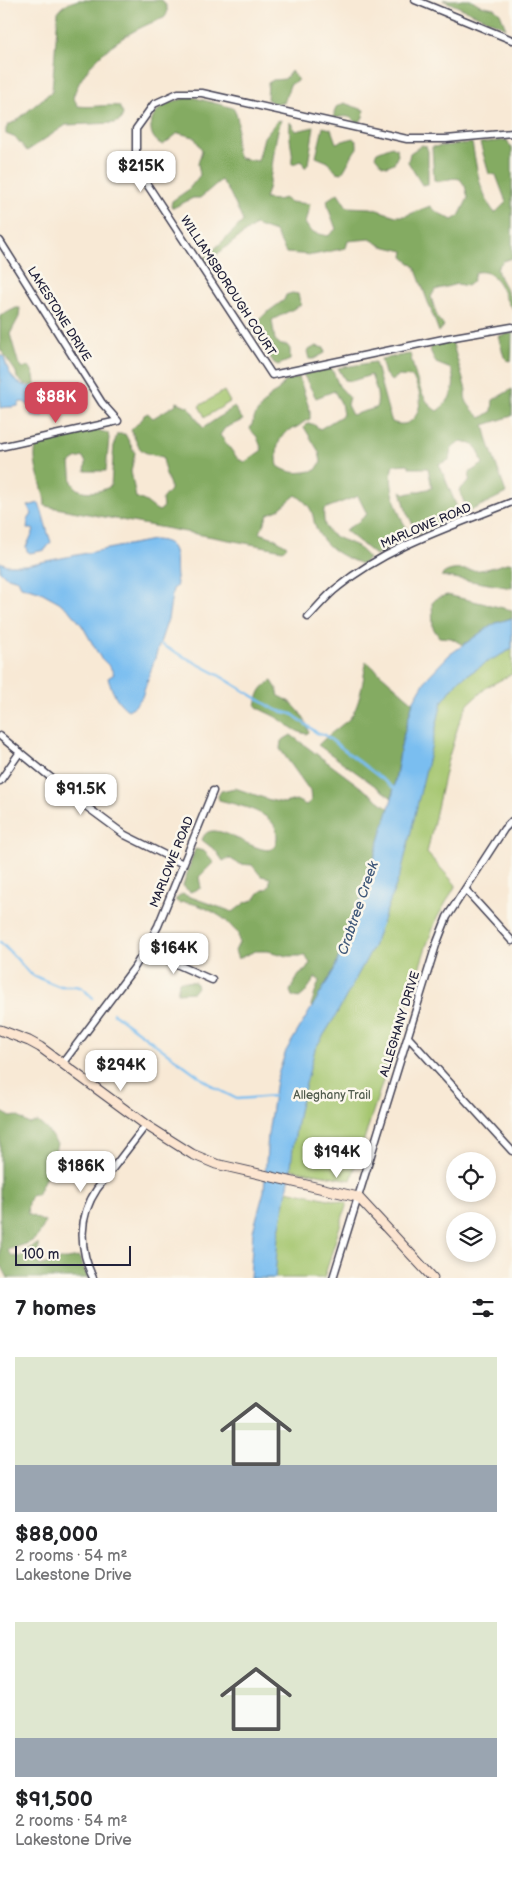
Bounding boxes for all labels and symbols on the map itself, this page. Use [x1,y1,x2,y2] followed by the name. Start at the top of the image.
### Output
[106,150,176,193] pin: $215K
[177,213,279,360] street label: WILLIAMSBOROUGH COURT
[24,264,94,364] street label: LAKESTONE DRIVE
[26,382,86,424] pin: $88K
[378,500,474,552] street label: MARLOWE ROAD
[40,774,122,816] pin: $91.5K
[147,814,197,910] street label: MARLOWE ROAD
[334,858,382,957] water label: Crabtree Creek
[139,932,209,975] pin: $164K
[377,969,423,1079] street label: ALLEGHANY DRIVE
[86,1050,156,1092] pin: $294K
[293,1088,371,1103] park label: Alleghany Trail
[302,1136,372,1179] pin: $194K
[46,1150,116,1193] pin: $186K
[15,1243,131,1266] scale bar

